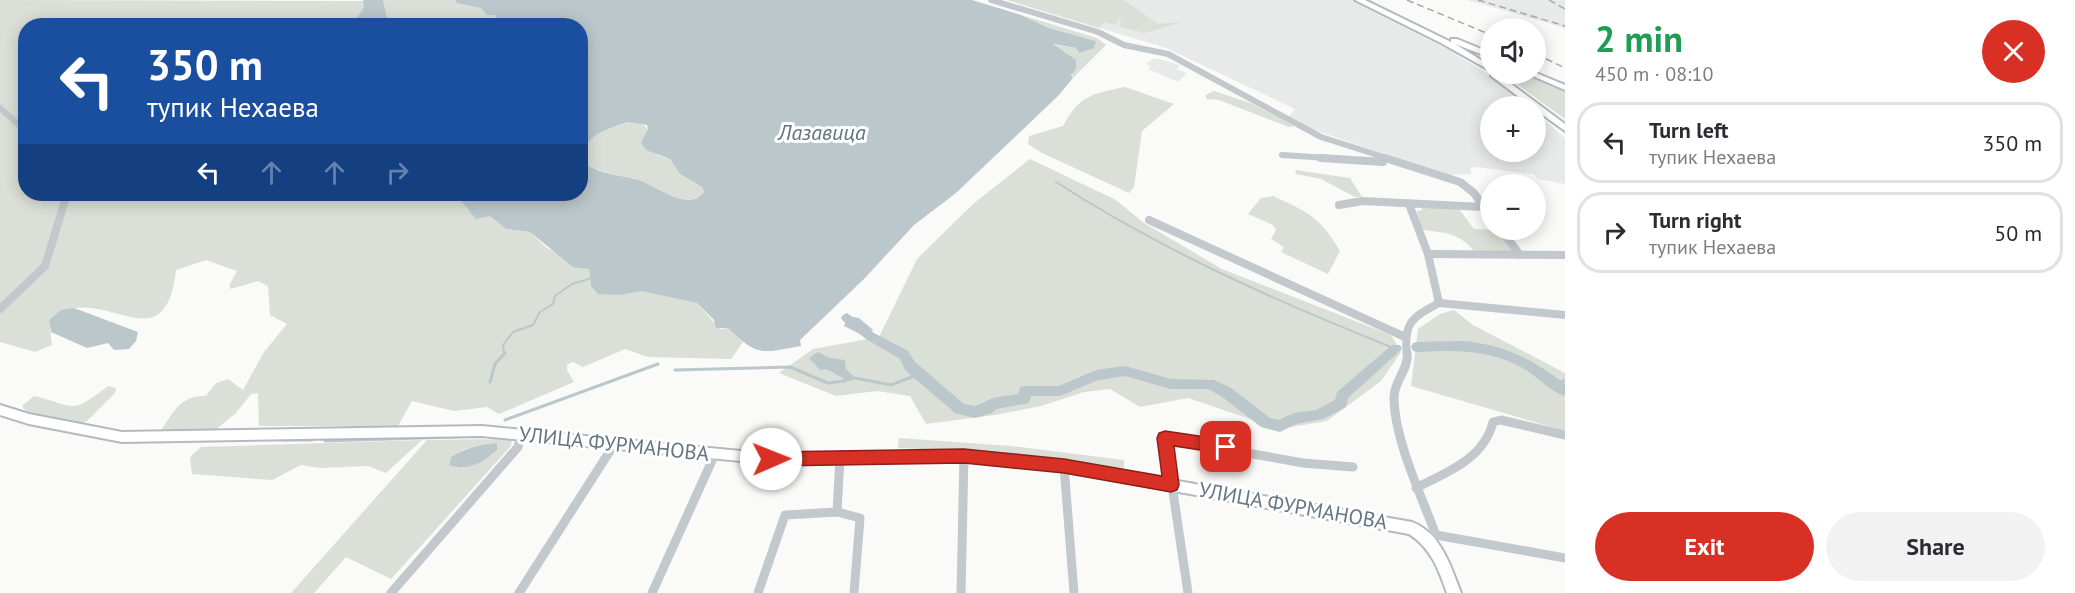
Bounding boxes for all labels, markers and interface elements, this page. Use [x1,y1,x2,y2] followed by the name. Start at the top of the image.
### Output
[1595,15,1683,62] text: 2 min
[1480,18,1546,240] map controls
[1480,18,1546,84] button: sound
[1982,20,2045,83] button: close
[147,37,263,92] text: 350 m
[48,42,126,120] icon: left
[1595,61,1713,87] text: 450 m · 08:10
[147,90,319,124] text: тупик Нехаева
[1480,96,1546,162] button: +
[1649,116,1729,144] text: Turn left
[777,118,866,146] water label: Лазавица
[1598,126,1631,159] icon: left
[1982,129,2042,157] text: 350 m
[1649,144,1776,170] text: тупик Нехаева
[192,156,225,189] icon: left
[255,156,288,189] icon: ahead
[318,156,351,189] icon: ahead
[381,156,414,189] icon: right
[1480,174,1546,240] button: −
[1649,206,1741,234] text: Turn right
[1598,216,1631,249] icon: right
[1994,219,2042,247] text: 50 m
[1649,234,1776,260] text: тупик Нехаева
[518,420,711,467] street label: УЛИЦА ФУРМАНОВА
[1200,421,1251,472] pin
[739,427,803,491] position arrow
[1209,430,1242,463] icon: arrive
[1197,476,1390,536] street label: УЛИЦА ФУРМАНОВА
[1595,512,1814,581] button: Exit
[1826,512,2045,581] button: Share

